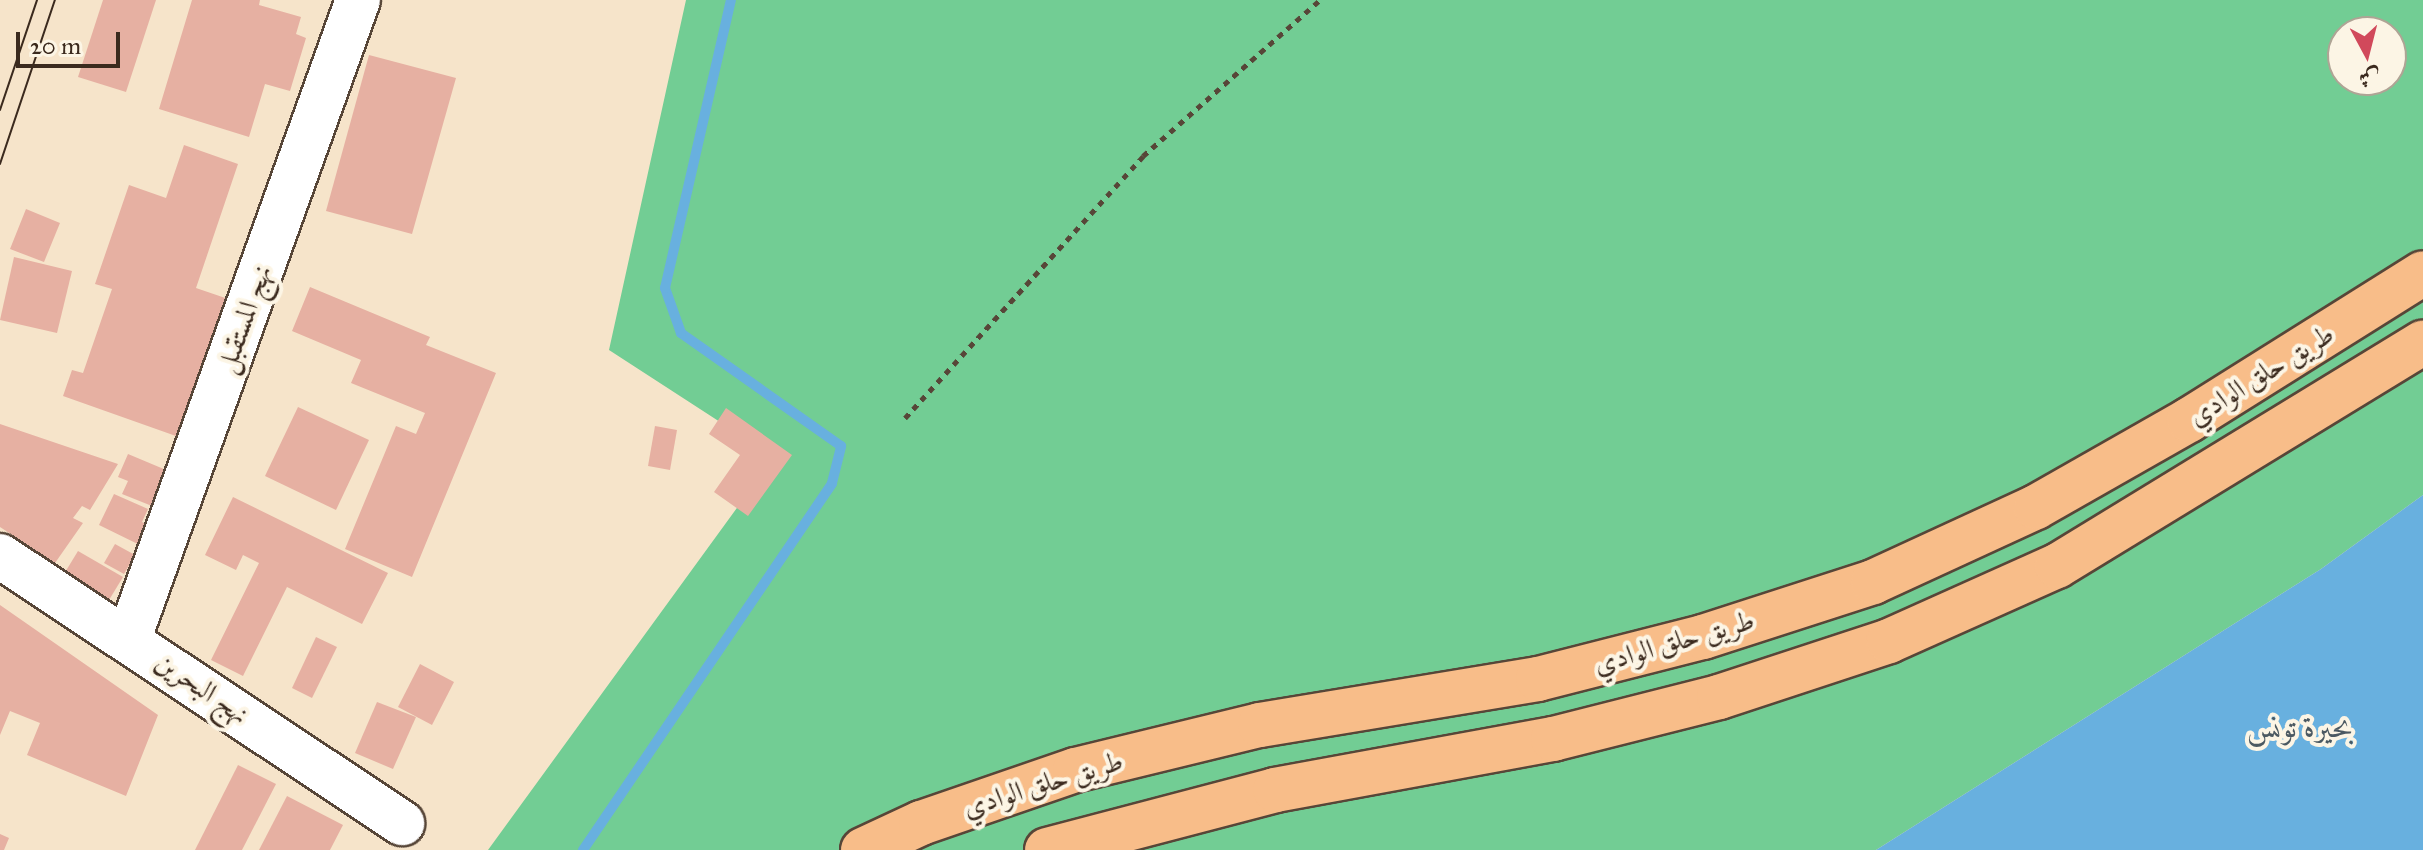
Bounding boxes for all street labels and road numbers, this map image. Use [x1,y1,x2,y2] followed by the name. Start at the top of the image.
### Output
[209,260,279,378] street label: نهج المستقبل
[2182,317,2340,433] street label: طريق حلق الوادي
[1590,603,1758,681] street label: طريق حلق الوادي
[149,645,255,731] street label: نهج البحرين
[959,744,1127,824] street label: طريق حلق الوادي

